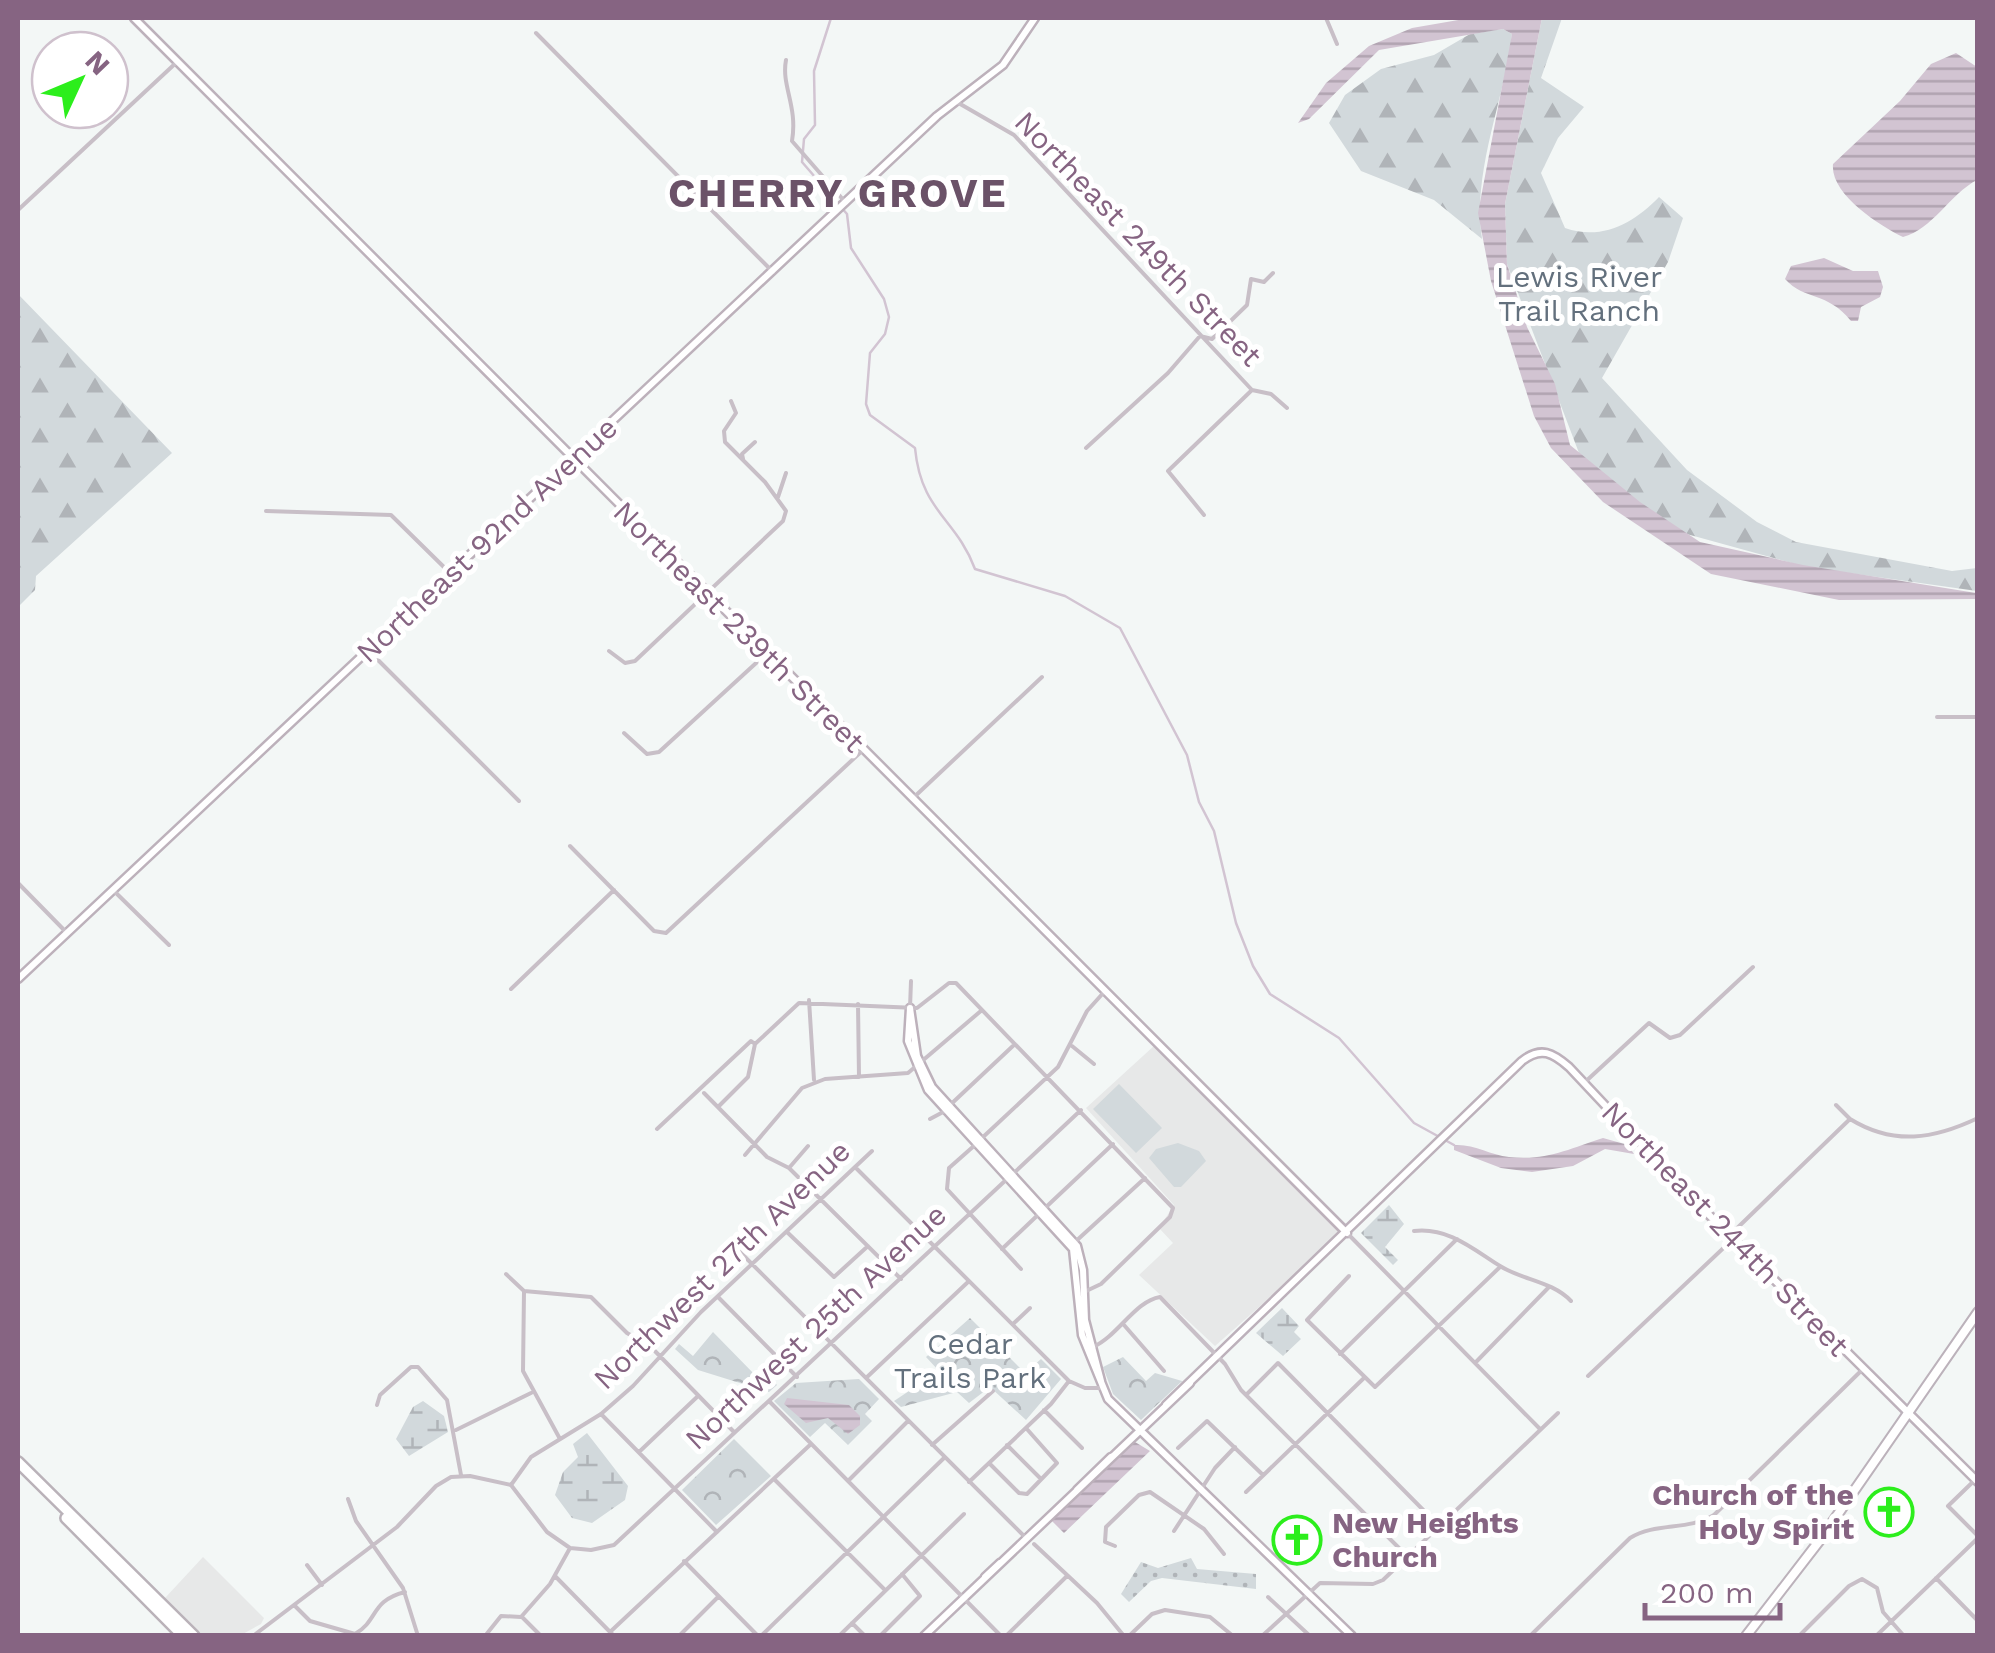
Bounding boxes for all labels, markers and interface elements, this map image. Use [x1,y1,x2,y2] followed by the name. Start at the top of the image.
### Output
[30,30,130,130] north arrow
[79,44,117,82] text: N
[1008,104,1269,373] street label: Northeast 249th Street
[668,170,1008,217] district label: CHERRY GROVE
[1496,259,1662,328] park label: Lewis River Trail Ranch
[349,410,624,670] street label: Northeast 92nd Avenue
[607,494,872,760] street label: Northeast 239th Street
[1595,1094,1856,1363] street label: Northeast 244th Street
[586,1133,857,1396] street label: Northwest 27th Avenue
[678,1197,953,1457] street label: Northwest 25th Avenue
[894,1326,1046,1395] park label: Cedar Trails Park
[1652,1477,1854,1546] place label: Church of the Holy Spirit
[1863,1486,1915,1538] church icon: Church of the Holy Spirit
[1332,1505,1519,1574] place label: New Heights Church
[1271,1514,1323,1566] church icon: New Heights Church
[1645,1558,1780,1620] scale bar
[1660,1575,1754,1610] text: 200 m

